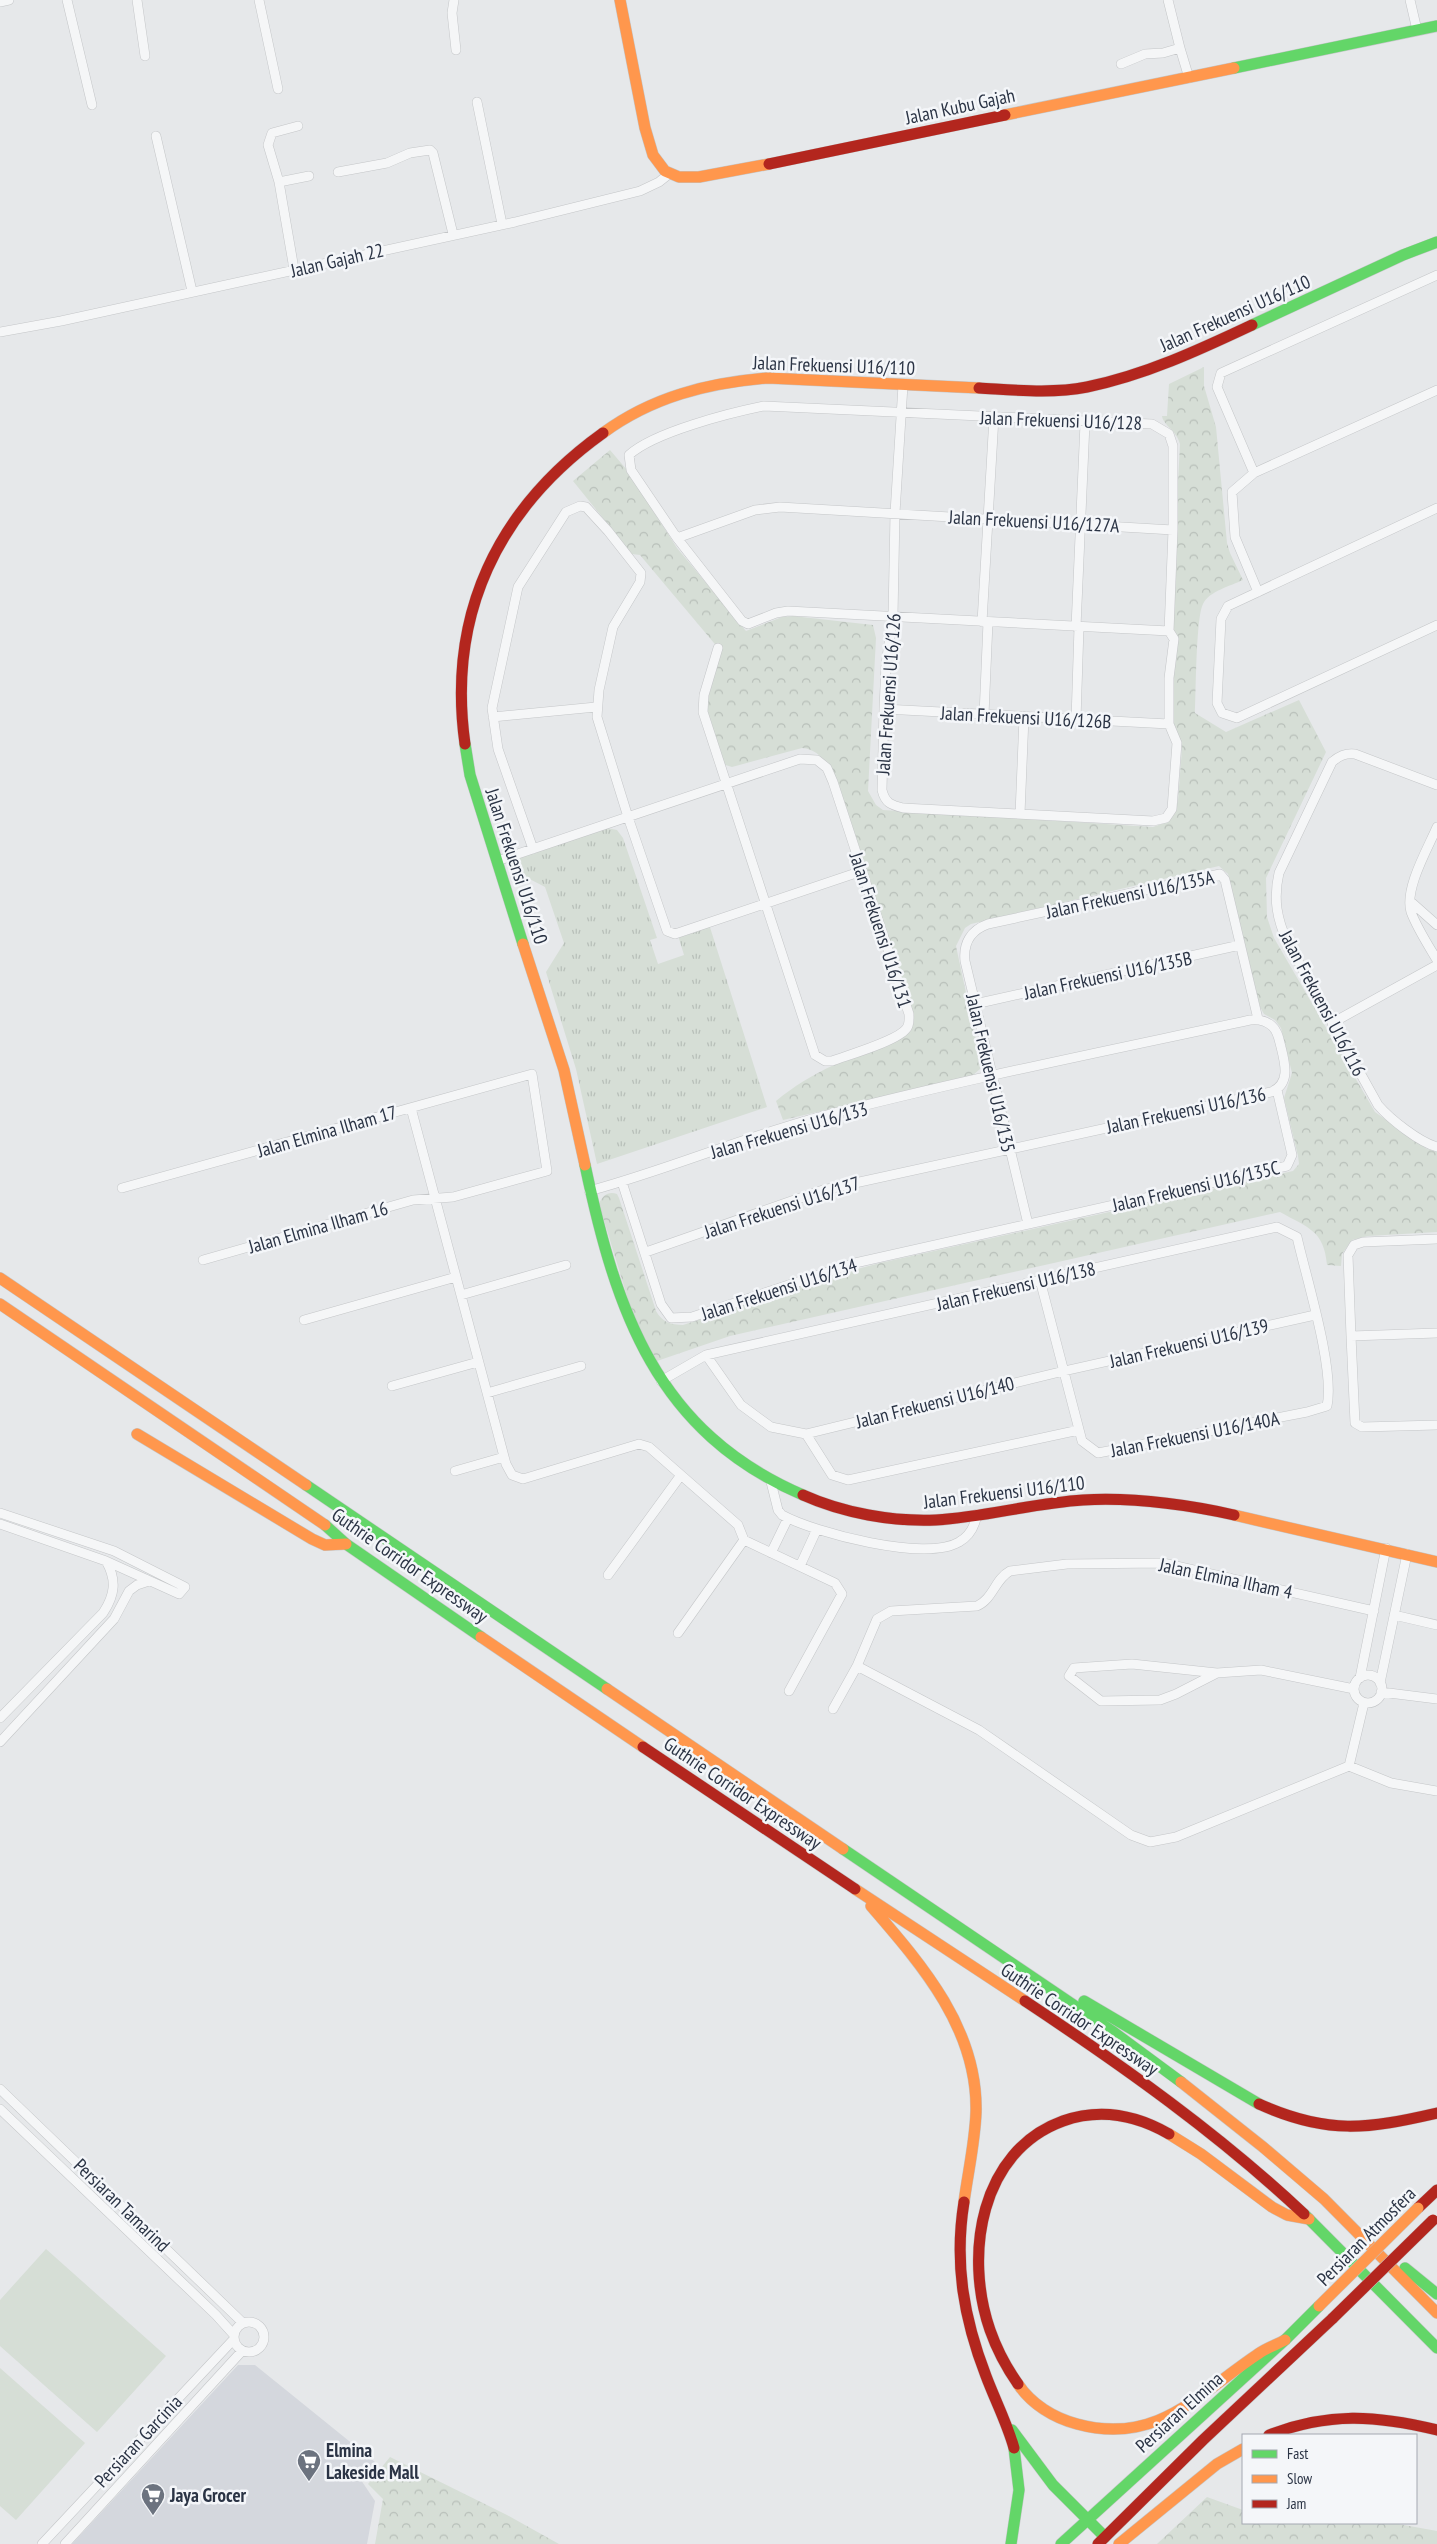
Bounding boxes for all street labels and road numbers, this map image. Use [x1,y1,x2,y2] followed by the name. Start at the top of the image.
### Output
[902,83,1017,130] street label: Jalan Kubu Gajah
[287,238,386,283] street label: Jalan Gajah 22
[1155,269,1314,357] street label: Jalan Frekuensi U16/110
[752,350,915,380] street label: Jalan Frekuensi U16/110
[979,405,1142,435] street label: Jalan Frekuensi U16/128
[947,504,1120,537] street label: Jalan Frekuensi U16/127A
[870,612,906,777] street label: Jalan Frekuensi U16/126
[939,700,1112,733] street label: Jalan Frekuensi U16/126B
[480,784,553,947] street label: Jalan Frekuensi U16/110
[844,848,917,1011] street label: Jalan Frekuensi U16/131
[1043,864,1216,924] street label: Jalan Frekuensi U16/135A
[1274,925,1372,1080] street label: Jalan Frekuensi U16/116
[1021,945,1194,1005] street label: Jalan Frekuensi U16/135B
[961,990,1021,1155] street label: Jalan Frekuensi U16/135
[1103,1081,1268,1139] street label: Jalan Frekuensi U16/136
[707,1096,870,1164] street label: Jalan Frekuensi U16/133
[254,1100,399,1163] street label: Jalan Elmina Ilham 17
[1109,1155,1282,1217] street label: Jalan Frekuensi U16/135C
[700,1171,863,1244] street label: Jalan Frekuensi U16/137
[245,1196,390,1259] street label: Jalan Elmina Ilham 16
[697,1252,860,1326] street label: Jalan Frekuensi U16/134
[933,1256,1098,1316] street label: Jalan Frekuensi U16/138
[1106,1313,1271,1373] street label: Jalan Frekuensi U16/139
[852,1371,1017,1433] street label: Jalan Frekuensi U16/140
[1108,1406,1281,1462] street label: Jalan Frekuensi U16/140A
[921,1470,1086,1514] street label: Jalan Frekuensi U16/110
[327,1502,493,1628] street label: Guthrie Corridor Expressway
[1156,1552,1295,1604] street label: Jalan Elmina Ilham 4
[660,1731,827,1855] street label: Guthrie Corridor Expressway
[997,1957,1164,2081] street label: Guthrie Corridor Expressway
[69,2153,175,2257] street label: Persiaran Tamarind
[1311,2181,1421,2291] street label: Persiaran Atmosfera
[1130,2366,1228,2458] street label: Persiaran Elmina
[89,2390,187,2492] street label: Persiaran Garcinia

